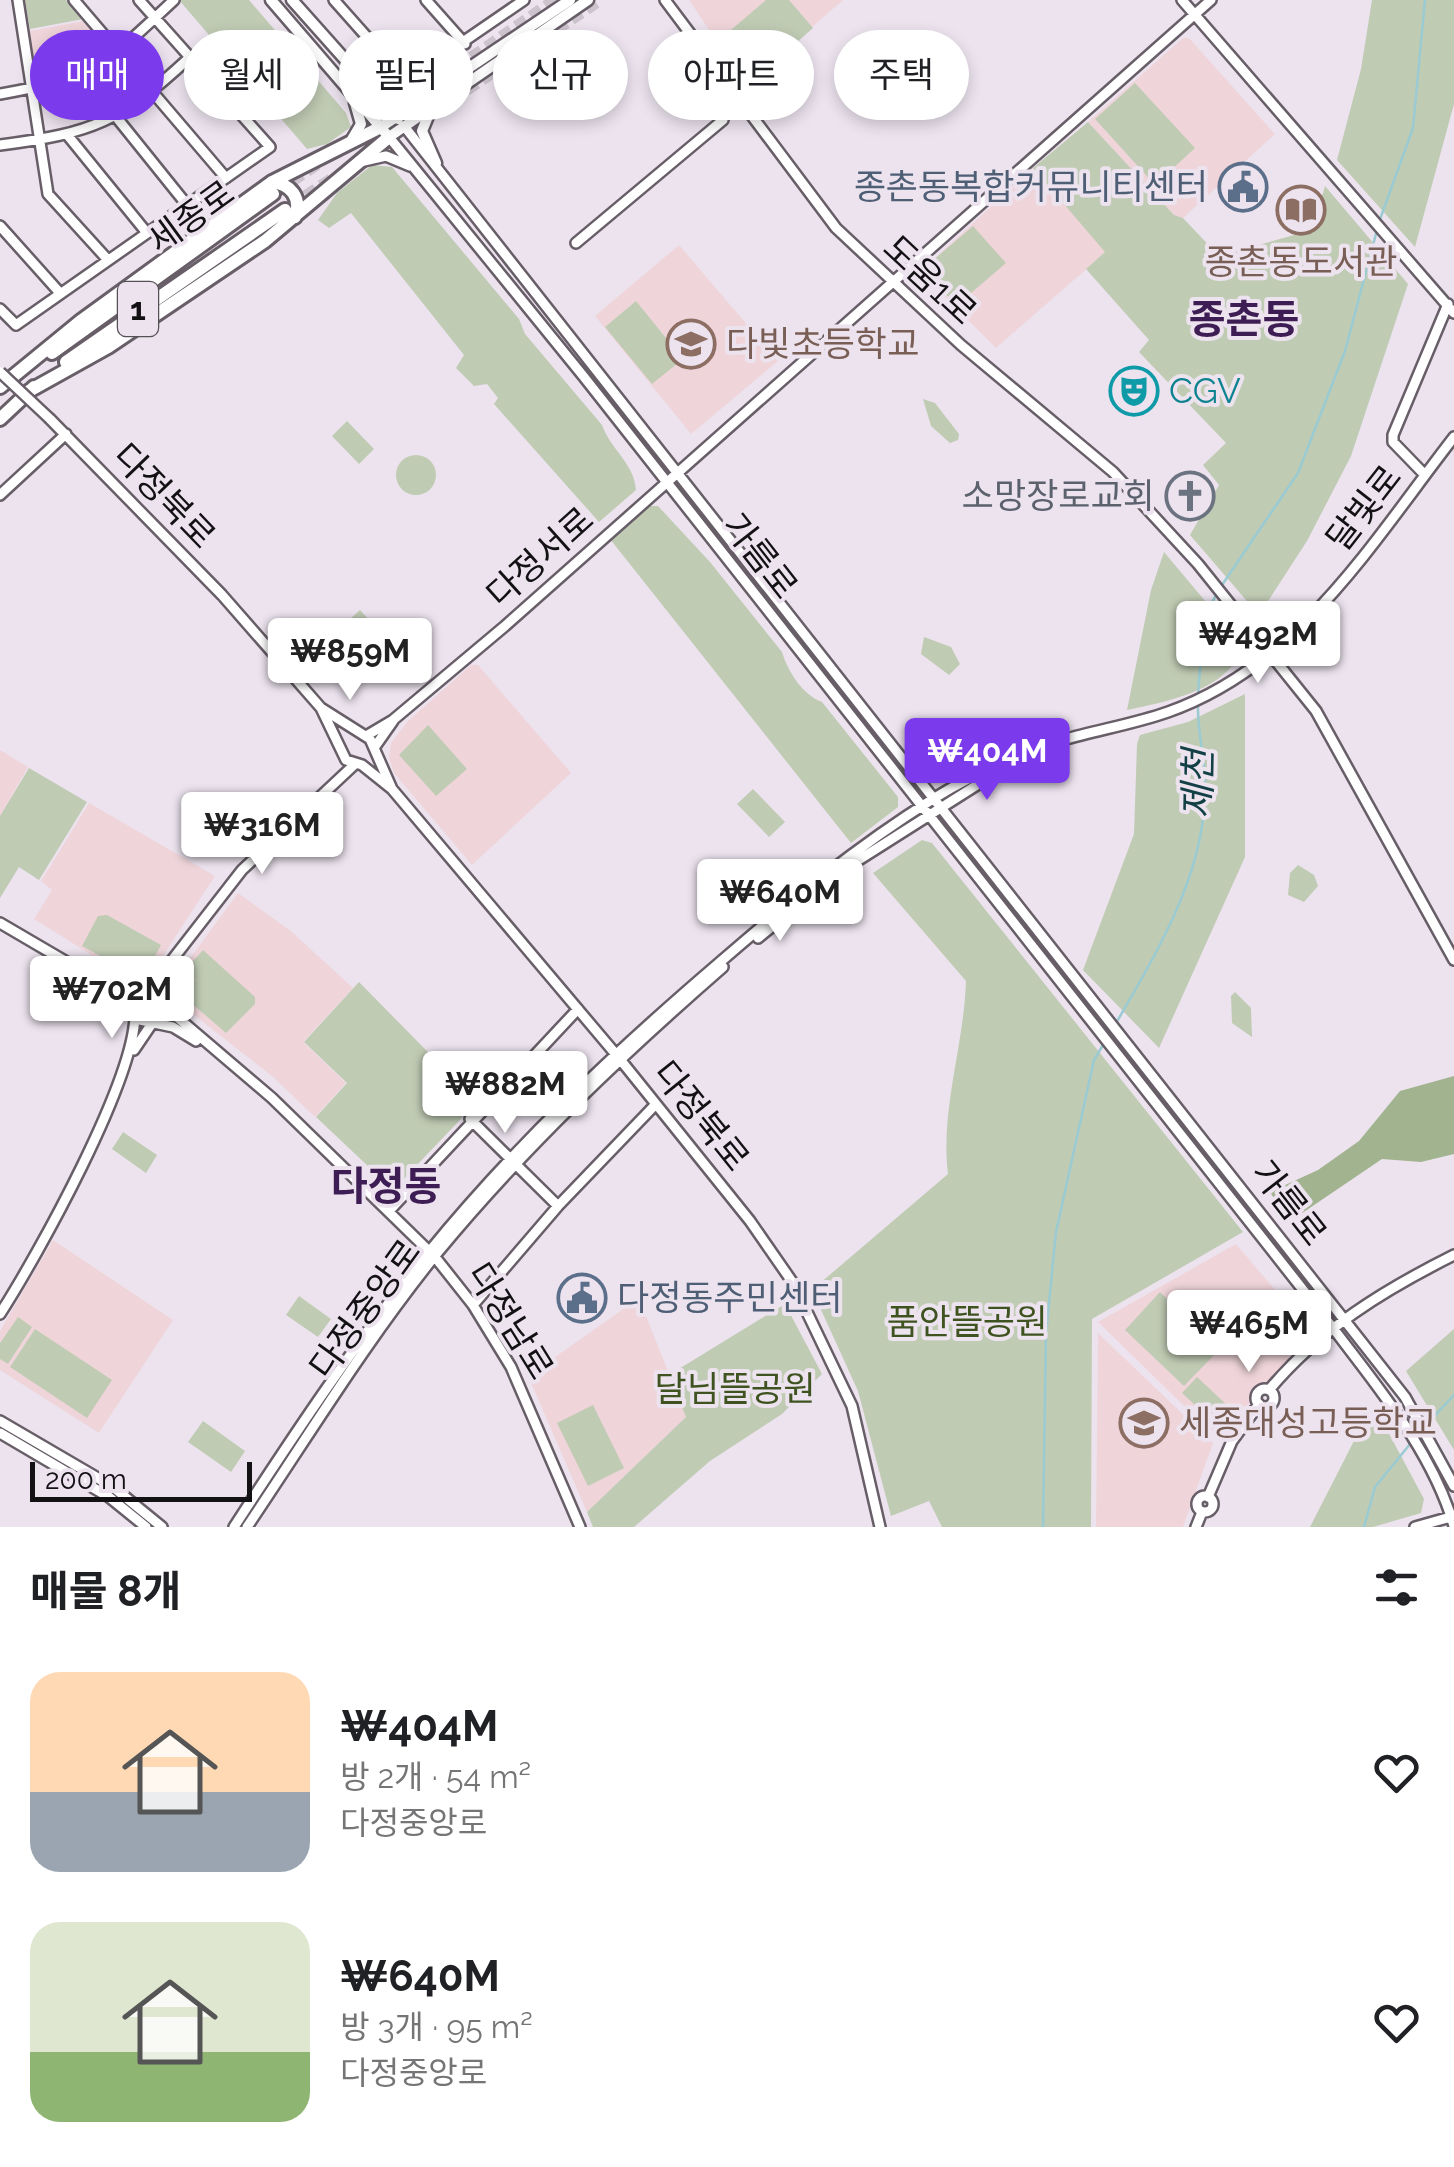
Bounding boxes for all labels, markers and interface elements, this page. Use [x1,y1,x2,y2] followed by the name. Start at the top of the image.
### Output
[30,30,164,120] chip: 매매
[184,30,319,120] chip: 월세
[339,30,473,120] chip: 필터
[493,30,628,120] chip: 신규
[648,30,814,120] chip: 아파트
[834,30,969,120] chip: 주택
[1217,161,1269,213] public building icon: 종촌동복합커뮤니티센터
[854,166,1208,207] place label: 종촌동복합커뮤니티센터
[140,172,242,262] street label: 세종로
[1275,184,1327,236] library icon: 종촌동도서관
[876,227,985,333] street label: 도움1로
[1204,241,1398,282] place label: 종촌동도서관
[118,282,158,336] road number: 1
[1189,295,1299,342] district label: 종촌동
[665,318,717,370] school or university icon: 다빛초등학교
[726,323,919,364] place label: 다빛초등학교
[1108,365,1160,417] theatre icon: CGV
[1169,370,1241,411] place label: CGV
[105,435,224,556] street label: 다정북로
[1318,457,1409,558] street label: 달빛로
[1164,470,1216,522] church icon: 소망장로교회
[962,475,1155,516] place label: 소망장로교회
[478,498,601,615] street label: 다정서로
[715,505,806,606] street label: 가름로
[1188,601,1328,686] pin: ₩492M
[1198,615,1318,652] text: ₩492M
[280,618,420,703] pin: ₩859M
[290,632,410,669] text: ₩859M
[917,718,1057,803] pin: ₩404M
[927,732,1047,769] text: ₩404M
[1174,745,1221,819] water label: 제천
[192,792,332,877] pin: ₩316M
[203,806,321,843] text: ₩316M
[710,859,850,944] pin: ₩640M
[719,873,841,910] text: ₩640M
[42,956,182,1041] pin: ₩702M
[52,970,172,1007] text: ₩702M
[435,1051,575,1136] pin: ₩882M
[645,1053,758,1179] street label: 다정북로
[444,1065,566,1102] text: ₩882M
[1244,1152,1335,1253] street label: 가름로
[331,1162,441,1209] district label: 다정동
[301,1232,429,1386] street label: 다정중앙로
[459,1255,562,1386] street label: 다정남로
[556,1272,608,1324] public building icon: 다정동주민센터
[617,1277,842,1318] place label: 다정동주민센터
[1179,1290,1319,1375] pin: ₩465M
[886,1301,1048,1342] park label: 품안뜰공원
[1189,1304,1309,1341] text: ₩465M
[654,1368,816,1409] park label: 달님뜰공원
[1118,1397,1170,1449] school or university icon: 세종대성고등학교
[1179,1402,1437,1443] place label: 세종대성고등학교
[30,1457,252,1502] scale bar
[45,1463,127,1496] text: 200 m
[1369,1560,1424,1615] icon: filters
[30,1567,181,1616] text: 매물 8개
[340,1702,498,1751] text: ₩404M
[110,1712,230,1832] icon: home
[1369,1745,1424,1800] icon: heart
[340,1758,531,1795] text: 방 2개 · 54 m²
[340,1804,487,1841] text: 다정중앙로
[340,1952,500,2001] text: ₩640M
[110,1962,230,2082] icon: home
[1369,1995,1424,2050] icon: heart
[340,2008,533,2045] text: 방 3개 · 95 m²
[340,2054,487,2091] text: 다정중앙로

